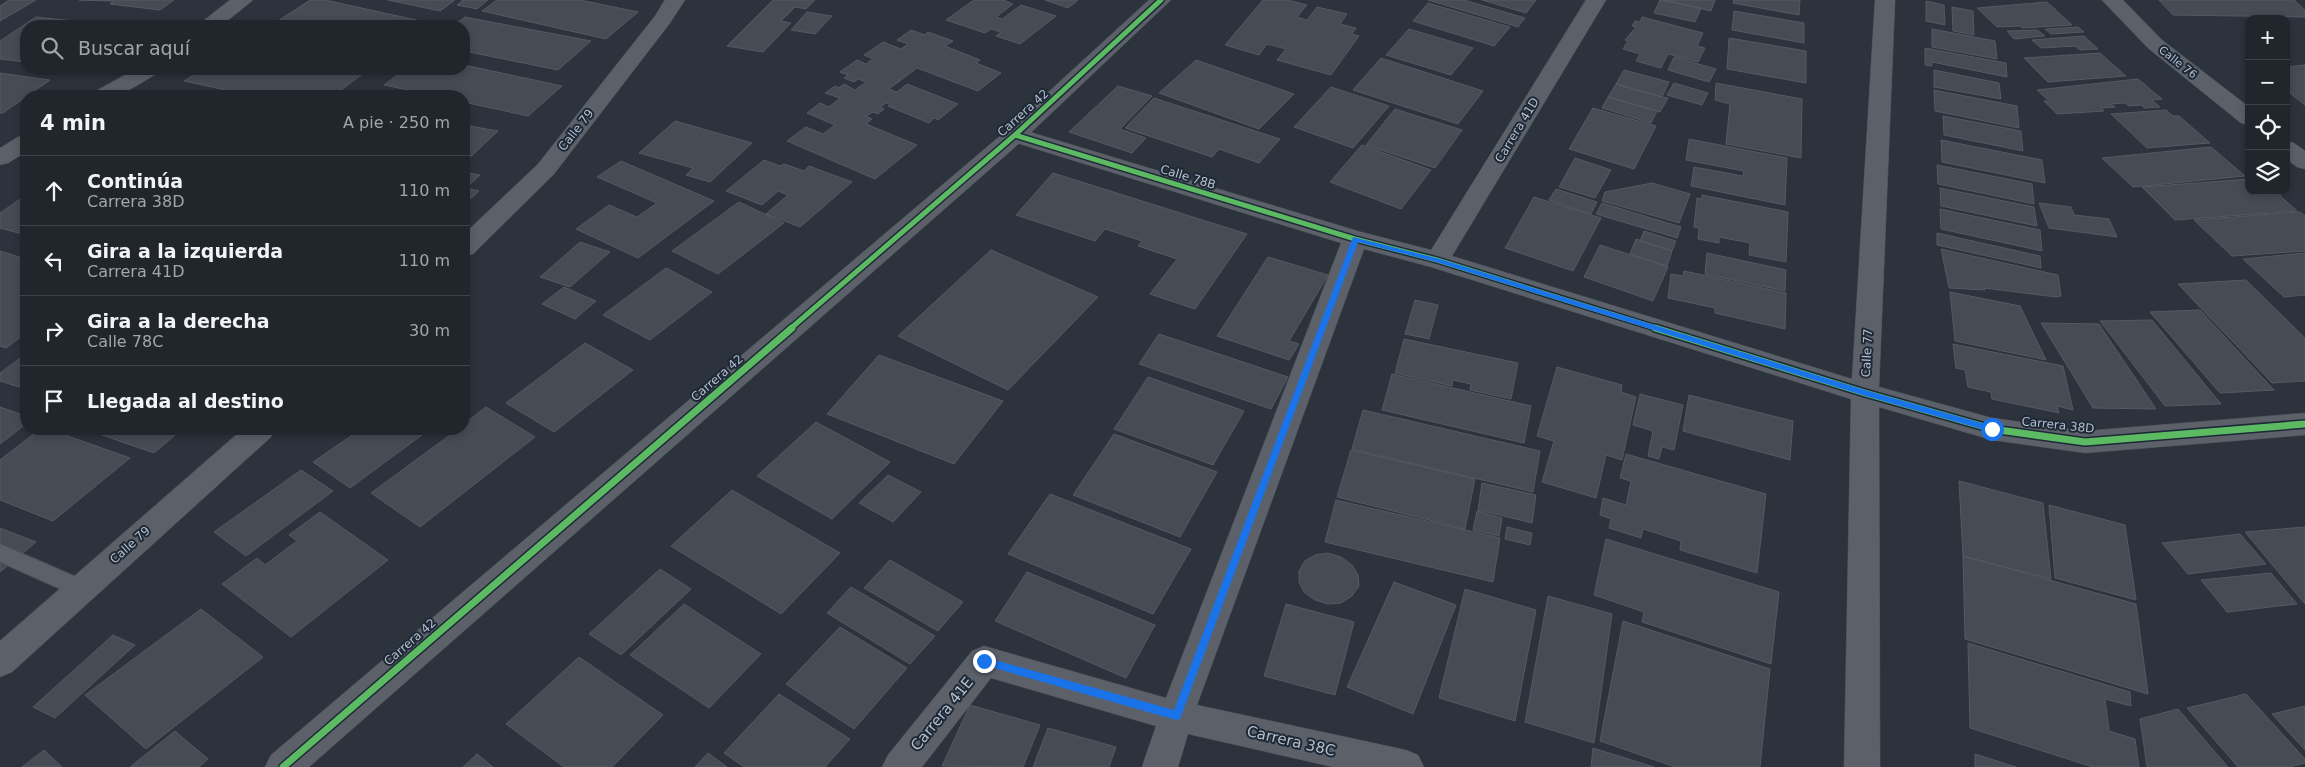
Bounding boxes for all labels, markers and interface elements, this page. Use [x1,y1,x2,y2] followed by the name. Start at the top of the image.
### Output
[2245,15,2290,195] map controls
[2245,15,2290,60] button: +
[20,20,470,75] search box
[38,34,66,62] icon: search
[78,37,190,59] text: Buscar aquí
[2156,43,2199,81] street label: Calle 76
[2245,60,2290,105] button: −
[995,86,1051,140] street label: Carrera 42
[1492,95,1542,165] street label: Carrera 41D
[2245,105,2290,150] button: locate
[555,106,597,154] street label: Calle 79
[40,111,106,135] text: 4 min
[343,113,450,132] text: A pie · 250 m
[2245,150,2290,195] button: layers
[1159,162,1217,192] street label: Calle 78B
[87,170,183,192] text: Continúa
[40,177,68,205] icon: ahead
[399,181,450,200] text: 110 m
[87,192,185,211] text: Carrera 38D
[87,240,283,262] text: Gira a la izquierda
[40,247,68,275] icon: left
[399,251,450,270] text: 110 m
[87,262,185,281] text: Carrera 41D
[87,310,270,332] text: Gira a la derecha
[40,317,68,345] icon: right
[409,321,450,340] text: 30 m
[1859,328,1875,378] street label: Calle 77
[87,332,163,351] text: Calle 78C
[688,352,746,404] street label: Carrera 42
[40,387,68,415] icon: arrive
[87,390,284,412] text: Llegada al destino
[2021,414,2095,436] street label: Carrera 38D
[1981,418,2004,441] route start
[107,523,153,567] street label: Calle 79
[381,616,439,668] street label: Carrera 42
[973,650,996,673] route end
[907,674,977,754] street label: Carrera 41E
[1245,722,1337,760] street label: Carrera 38C

